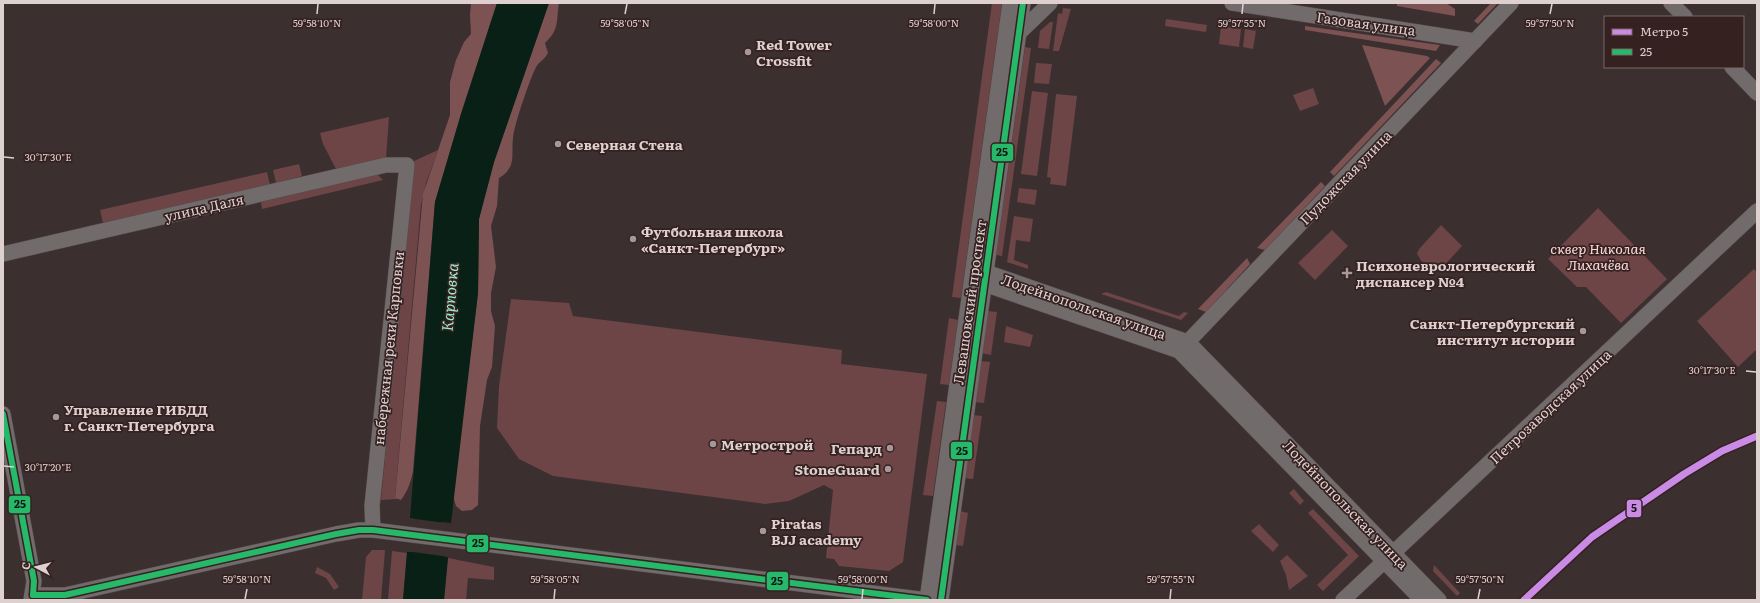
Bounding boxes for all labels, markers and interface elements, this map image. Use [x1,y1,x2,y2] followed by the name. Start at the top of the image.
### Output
[1315,6,1417,40] street label: Газовая улица
[293,15,341,30] text: 59°58'10"N
[600,15,650,30] text: 59°58'05"N
[909,15,959,30] text: 59°58'00"N
[1218,15,1266,30] text: 59°57'55"N
[1525,15,1575,30] text: 59°57'50"N
[1604,16,1744,68] legend
[1640,22,1688,40] text: Метро 5
[756,34,832,70] place label: Red Tower Crossfit
[1640,42,1652,60] text: 25
[743,47,753,57] marker: Red Tower Crossfit
[1294,125,1396,229] street label: Пудожская улица
[566,134,684,154] place label: Северная Стена
[553,139,563,149] marker: Северная Стена
[991,143,1014,162] line badge: 25
[996,143,1008,159] text: 25
[24,149,72,164] text: 30°17'30"E
[162,188,246,226] street label: улица Даля
[948,218,990,386] street label: Левашовский проспект
[641,221,785,257] place label: Футбольная школа «Санкт-Петербург»
[628,234,638,244] marker: Футбольная школа «Санкт-Петербург»
[1550,238,1646,274] park label: сквер Николая Лихачёва
[368,250,408,446] street label: набережная реки Карповки
[1356,255,1535,291] place label: Психоневрологический диспансер №4
[435,261,463,332] water label: Карповка
[1341,267,1353,279] marker: Психоневрологический диспансер №4
[999,268,1169,344] street label: Лодейнопольская улица
[1410,313,1575,349] place label: Санкт-Петербургский институт истории
[1578,326,1588,336] marker: Санкт-Петербургский институт истории
[1485,344,1616,468] street label: Петрозаводская улица
[1688,362,1736,377] text: 30°17'30"E
[64,399,215,435] place label: Управление ГИБДД г. Санкт-Петербурга
[51,412,61,422] marker: Управление ГИБДД г. Санкт-Петербурга
[721,434,814,454] place label: Метрострой
[1279,435,1414,573] street label: Лодейнопольская улица
[831,438,882,458] place label: Гепард
[708,439,718,449] marker: Метрострой
[950,441,973,460] line badge: 25
[956,442,968,458] text: 25
[885,443,895,453] marker: Гепард
[25,459,71,474] text: 30°17'20"E
[795,459,880,479] place label: StoneGuard
[883,464,893,474] marker: StoneGuard
[8,495,31,514] line badge: 25
[14,495,26,511] text: 25
[1626,499,1642,518] line badge: 5
[1631,499,1637,515] text: 5
[771,513,862,549] place label: Piratas BJJ academy
[758,526,768,536] marker: Piratas BJJ academy
[466,534,489,553] line badge: 25
[472,534,484,550] text: 25
[16,547,56,587] north arrow
[17,561,34,571] text: С
[223,571,271,586] text: 59°58'10"N
[530,571,580,586] text: 59°58'05"N
[766,571,789,591] line badge: 25
[838,571,888,586] text: 59°58'00"N
[1147,571,1195,586] text: 59°57'55"N
[1455,571,1505,586] text: 59°57'50"N
[771,572,783,588] text: 25

